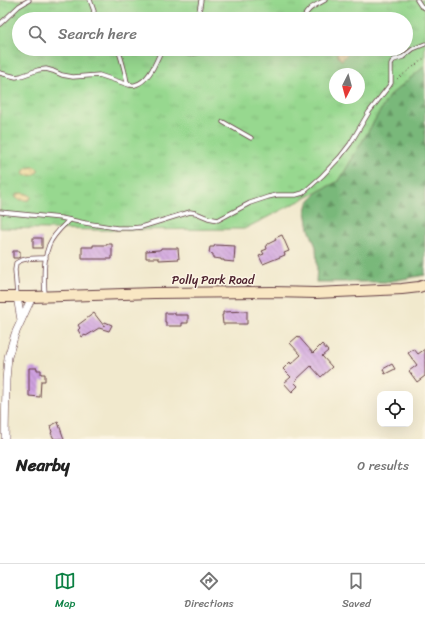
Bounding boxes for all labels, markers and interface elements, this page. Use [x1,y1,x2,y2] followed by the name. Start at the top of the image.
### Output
[12,12,413,56] search box
[58,21,137,47] text: Search here
[26,23,48,45] icon: search
[329,68,365,104] north arrow
[172,269,255,291] street label: Polly Park Road
[377,391,413,427] map controls
[377,391,413,427] button: locate
[16,450,70,480] text: Nearby
[357,454,409,477] text: 0 results
[54,570,76,613] tab: Map
[184,570,234,613] tab: Directions
[342,570,371,613] tab: Saved

